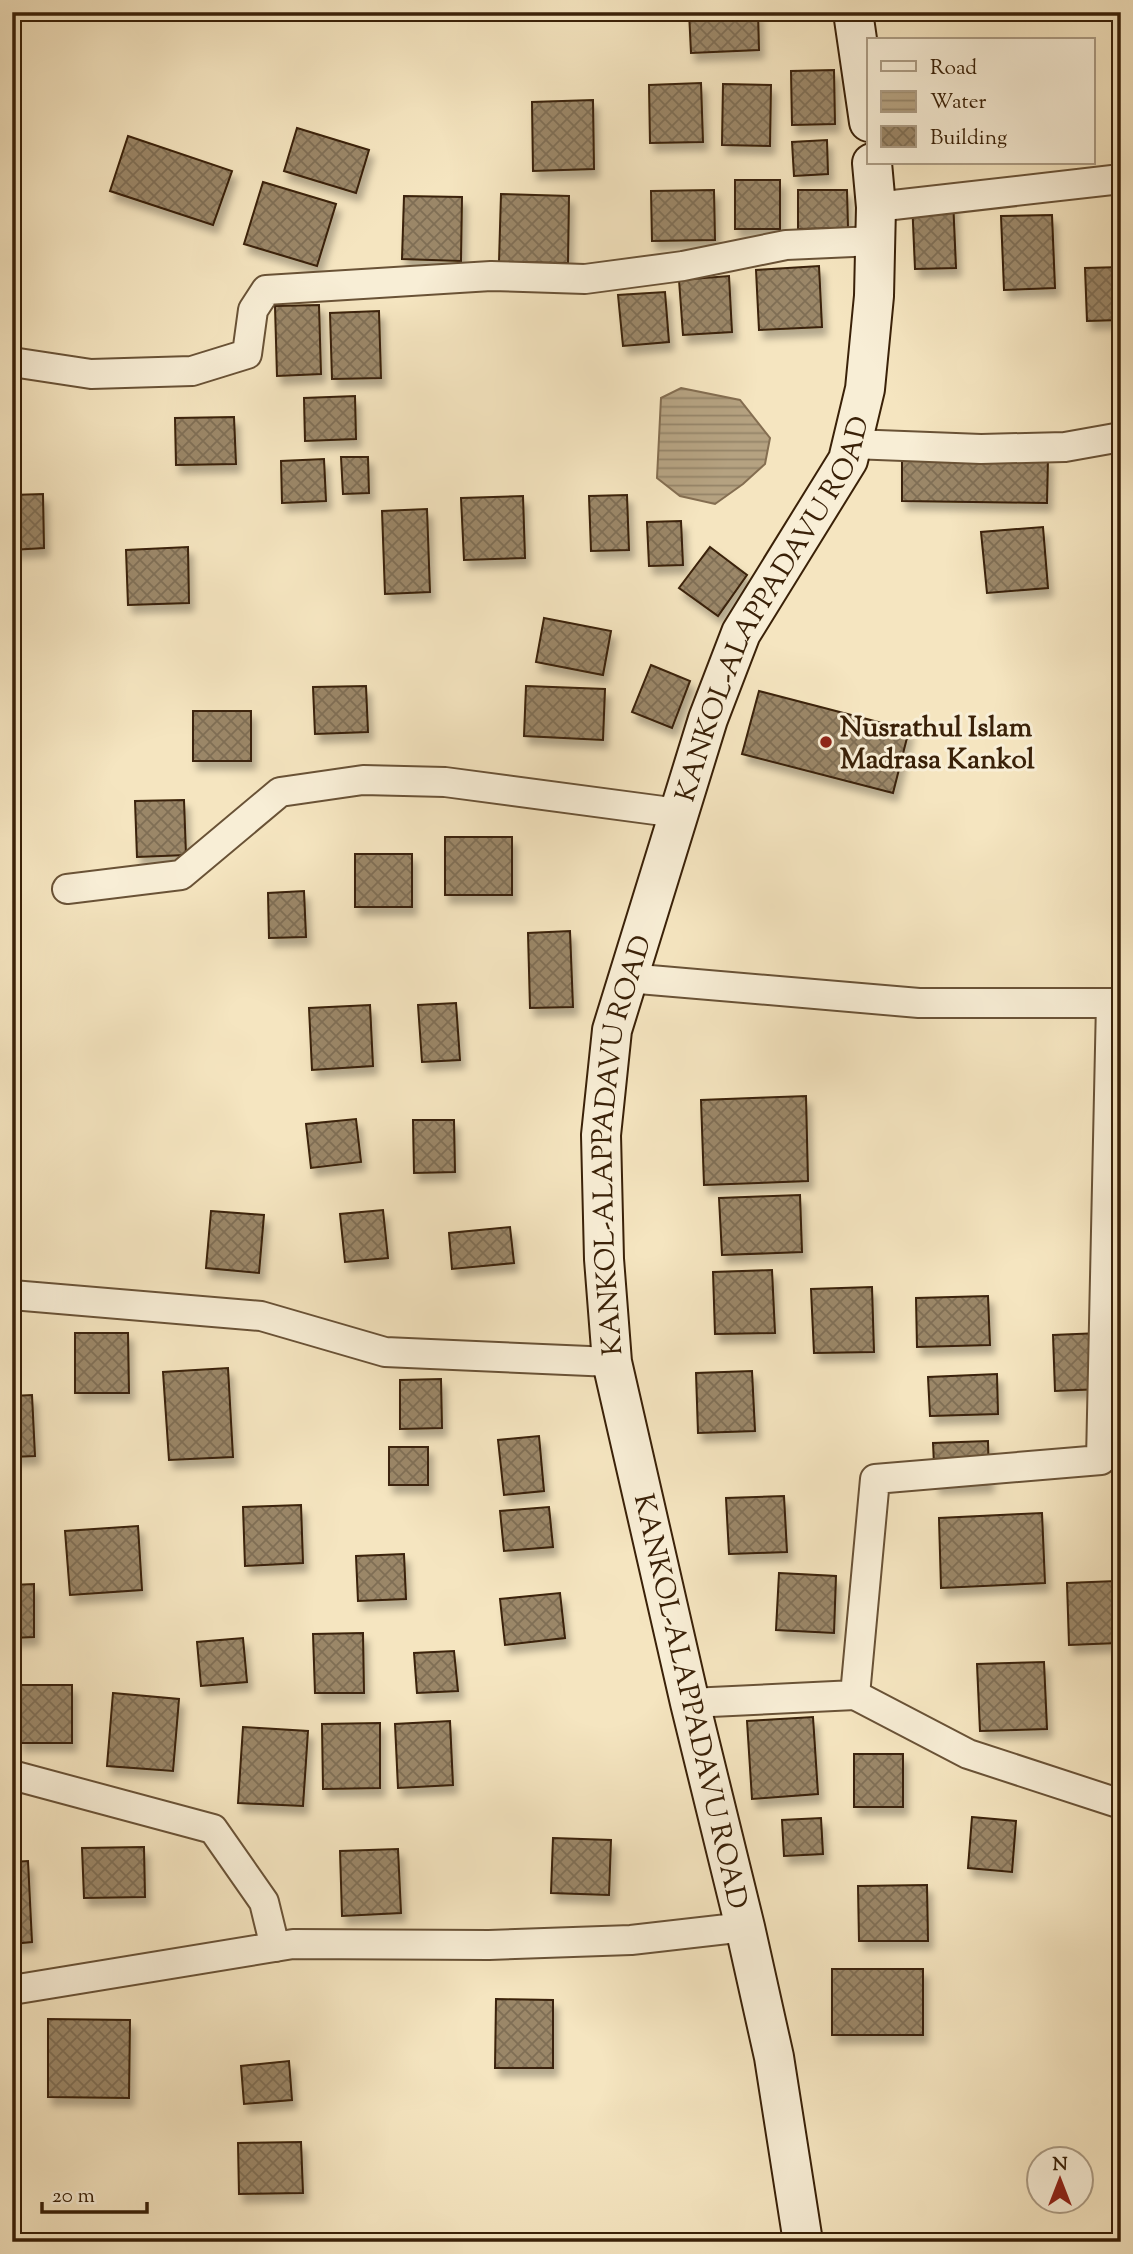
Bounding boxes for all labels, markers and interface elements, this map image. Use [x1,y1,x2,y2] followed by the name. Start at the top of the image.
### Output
[867,38,1094,164] legend
[930,54,977,84] text: Road
[930,88,987,118] text: Water
[930,124,1007,154] text: Building
[667,412,881,807] street label: KANKOL-ALAPPADAVU ROAD
[840,709,1035,781] place label: Nusrathul Islam Madrasa Kankol
[818,734,834,750] marker: Nusrathul Islam Madrasa Kankol
[584,931,663,1357] street label: KANKOL-ALAPPADAVU ROAD
[622,1490,756,1913] street label: KANKOL-ALAPPADAVU ROAD
[1024,2146,1094,2216] north arrow
[1052,2152,1068,2179] text: N
[42,2170,147,2214] scale bar
[52,2182,95,2212] text: 20 m

